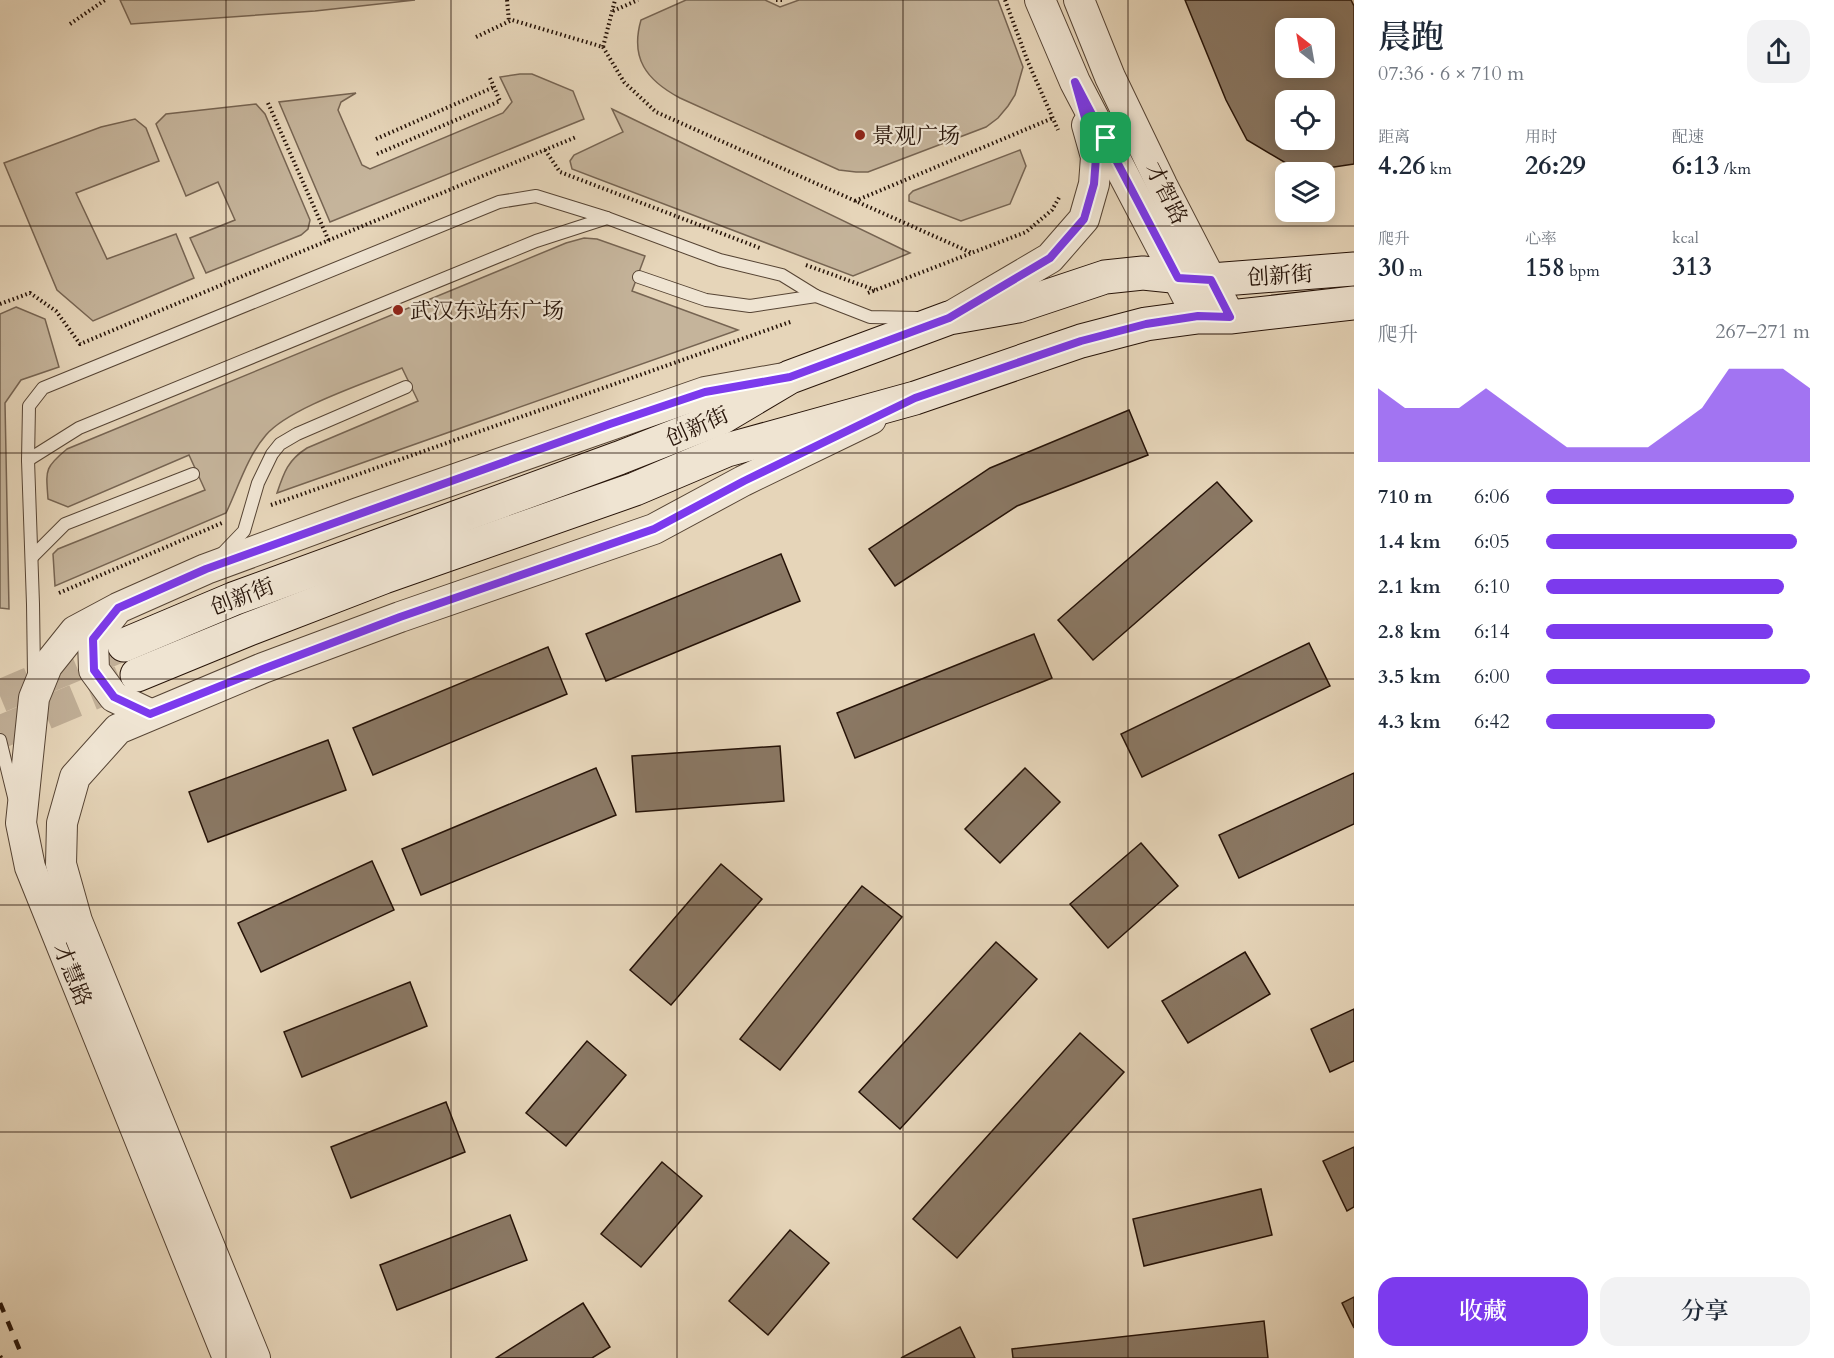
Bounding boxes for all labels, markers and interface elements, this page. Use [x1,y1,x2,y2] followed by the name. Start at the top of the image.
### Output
[1378,15,1444,60] text: 晨跑
[1275,18,1335,78] north arrow
[1275,18,1335,222] map controls
[1747,20,1810,83] button: share
[1378,60,1524,87] text: 07:36 · 6 × 710 m
[1275,90,1335,150] button: locate
[1080,112,1131,163] pin
[872,121,960,151] place label: 景观广场
[1089,121,1122,154] icon: arrive
[1378,126,1410,148] text: 距离
[1525,126,1557,148] text: 用时
[1672,126,1704,148] text: 配速
[853,128,867,142] marker: 景观广场
[1378,148,1426,183] text: 4.26
[1525,148,1586,183] text: 26:29
[1672,148,1720,183] text: 6:13
[1138,157,1194,230] street label: 才智路
[1426,158,1452,180] text: km
[1720,158,1751,180] text: /km
[1275,162,1335,222] button: layers
[1672,227,1699,249] text: kcal
[1378,228,1410,250] text: 爬升
[1525,228,1557,250] text: 心率
[1672,249,1712,284] text: 313
[1378,250,1405,285] text: 30
[1525,250,1565,285] text: 158
[1246,259,1314,293] street label: 创新街
[1405,260,1422,282] text: m
[1565,260,1600,282] text: bpm
[410,296,564,326] place label: 武汉东站东广场
[391,303,405,317] marker: 武汉东站东广场
[1715,318,1810,345] text: 267–271 m
[1378,321,1418,348] text: 爬升
[661,400,734,454] street label: 创新街
[1378,483,1433,510] text: 710 m
[1474,483,1510,510] text: 6:06
[1378,528,1441,555] text: 1.4 km
[1474,528,1510,555] text: 6:05
[206,571,279,623] street label: 创新街
[1378,573,1441,600] text: 2.1 km
[1474,573,1510,600] text: 6:10
[1378,618,1441,645] text: 2.8 km
[1474,618,1510,645] text: 6:14
[1378,663,1441,690] text: 3.5 km
[1474,663,1510,690] text: 6:00
[1378,708,1441,735] text: 4.3 km
[1474,708,1510,735] text: 6:42
[46,938,98,1011] street label: 才慧路
[1378,1277,1588,1346] button: 收藏
[1600,1277,1810,1346] button: 分享

